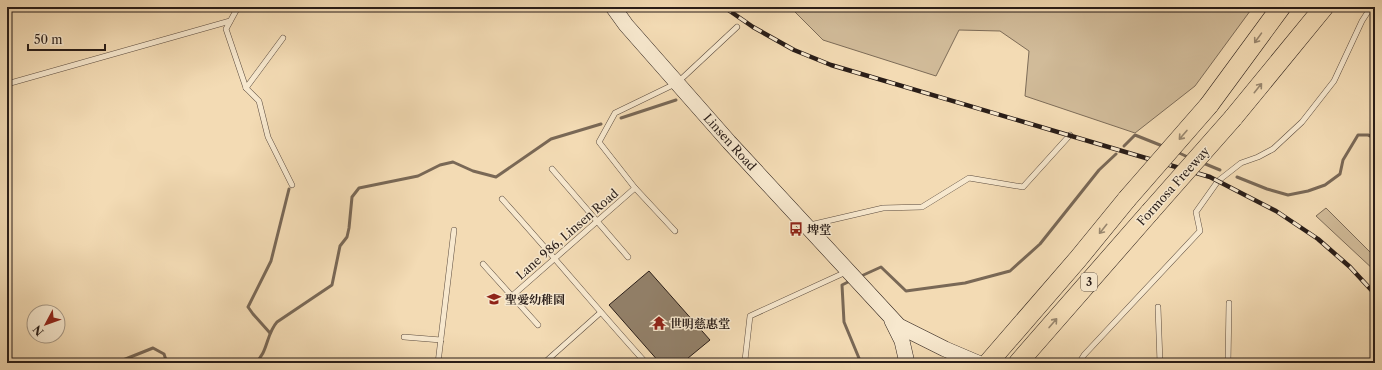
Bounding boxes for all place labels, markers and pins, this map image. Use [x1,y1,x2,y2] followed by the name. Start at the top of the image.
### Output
[788,221,804,237] bus stop icon: 埤堂
[807,222,831,237] place label: 埤堂
[486,291,502,307] school or university icon: 聖愛幼稚園
[505,292,565,307] place label: 聖愛幼稚園
[651,315,667,331] temple icon: 世明慈惠堂
[670,316,730,331] place label: 世明慈惠堂

